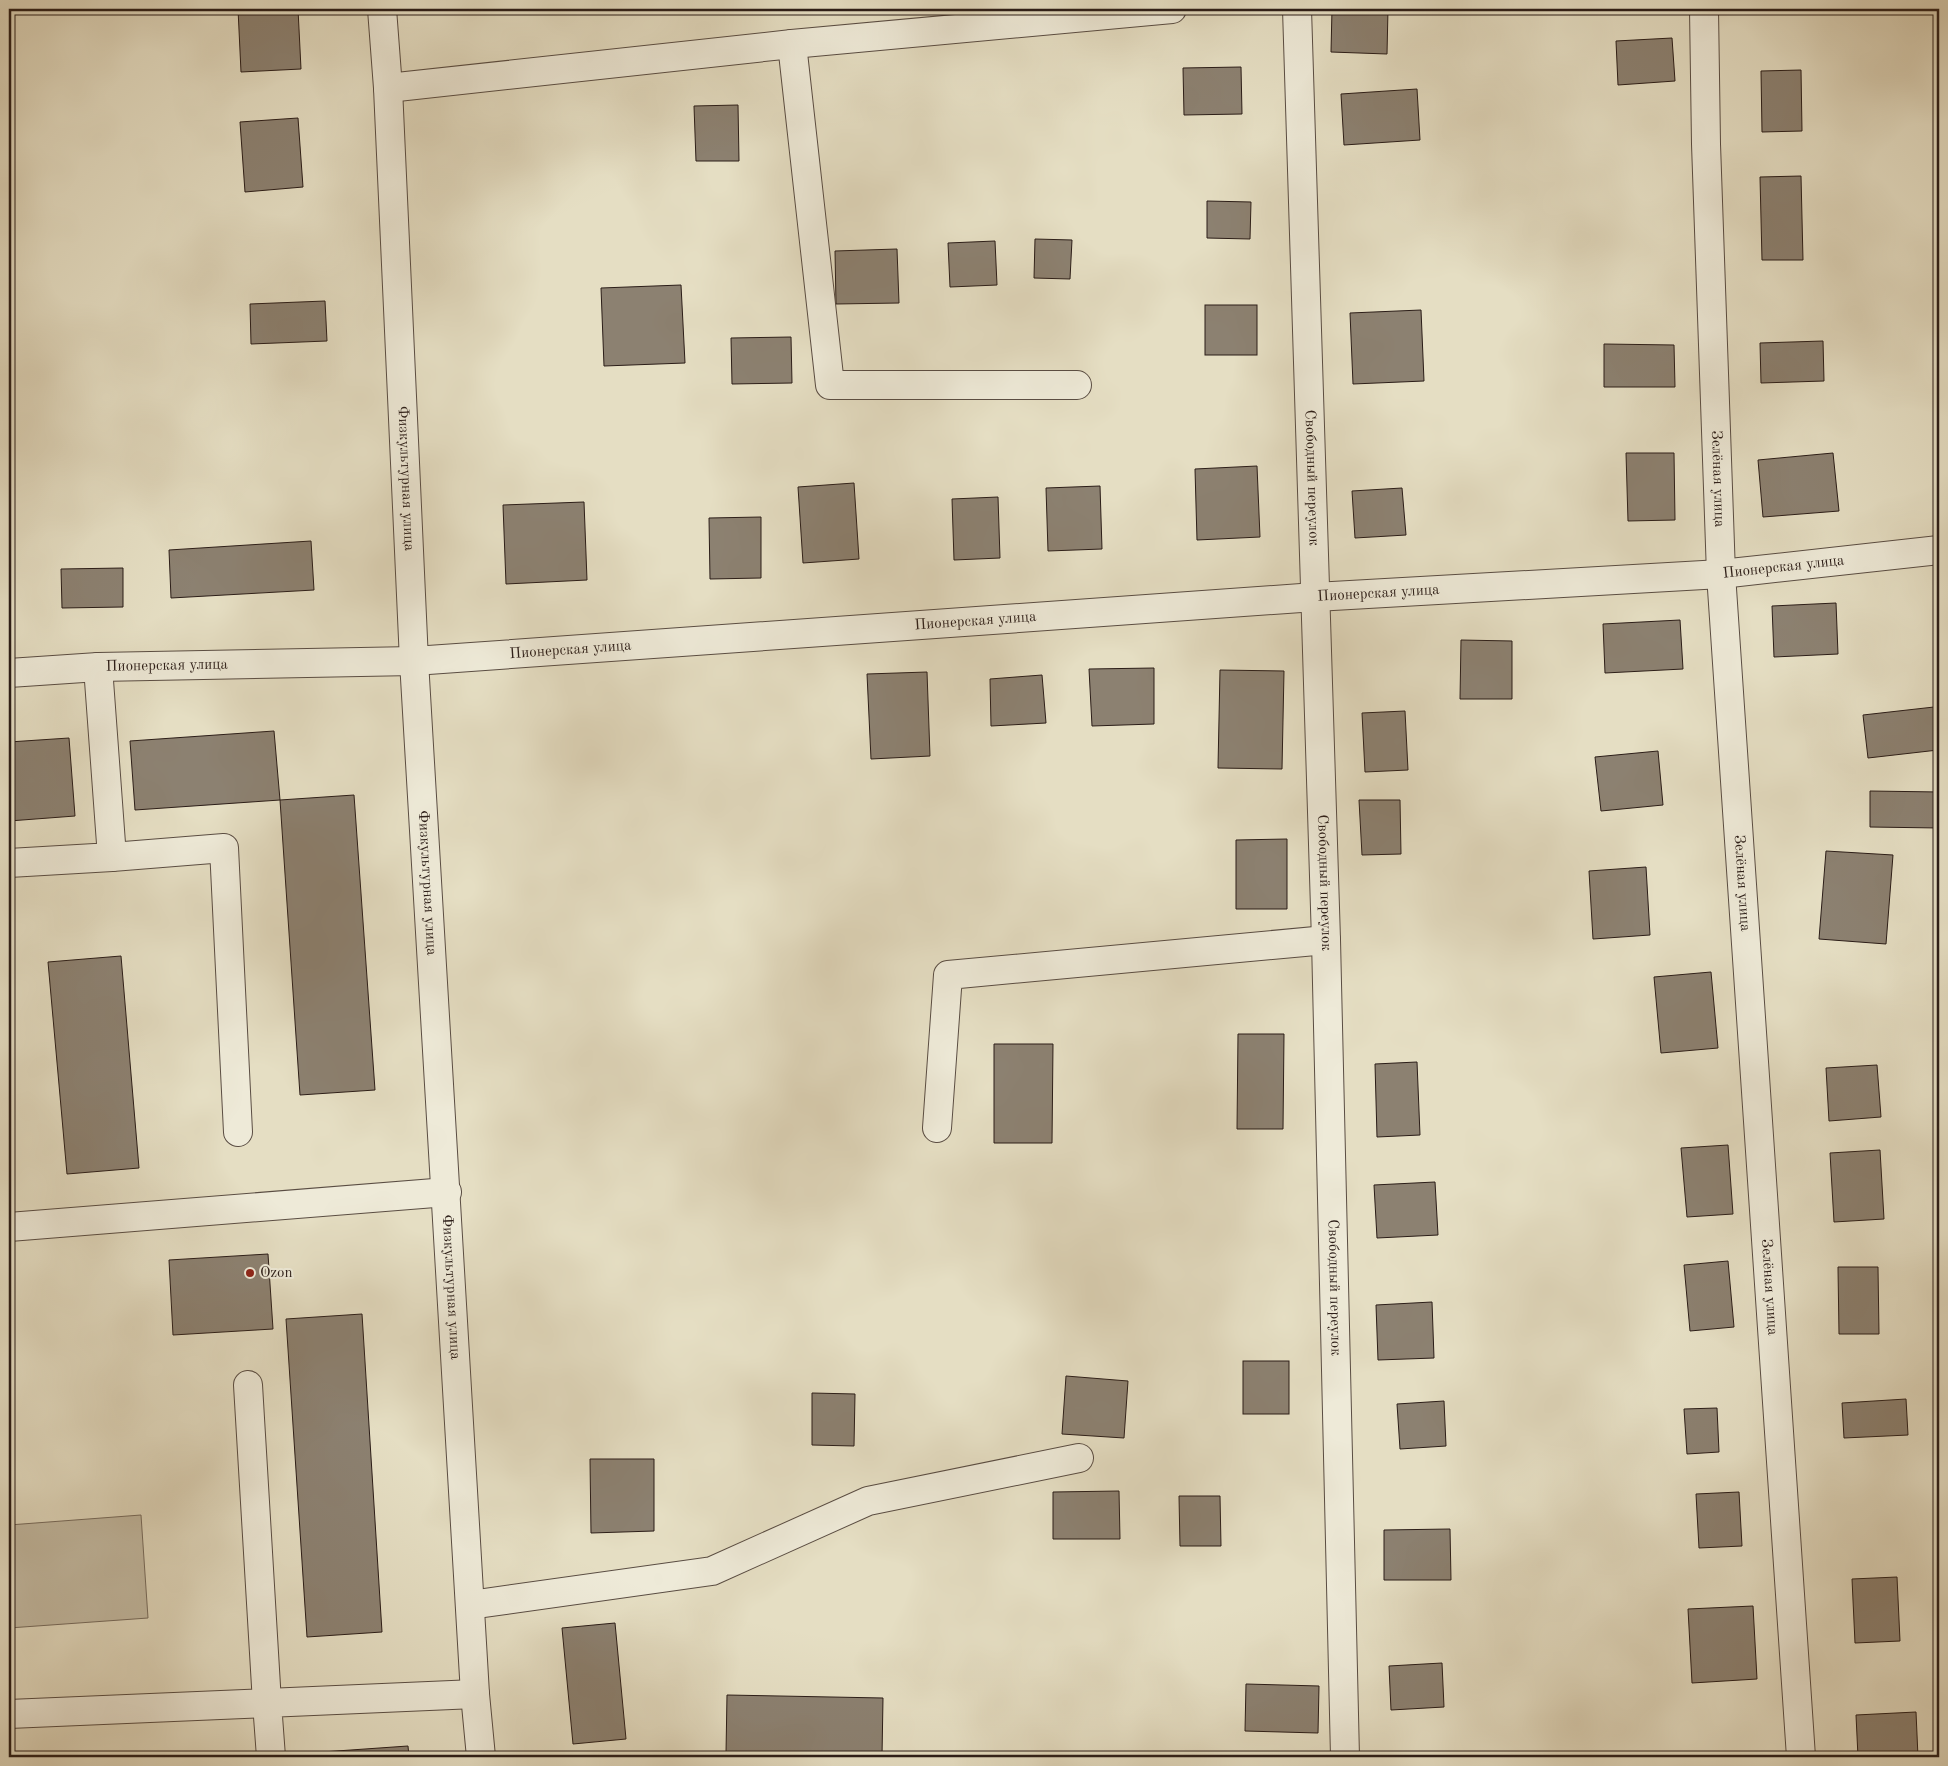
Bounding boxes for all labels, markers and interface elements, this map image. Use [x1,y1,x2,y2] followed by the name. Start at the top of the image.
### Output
[395,405,417,552] street label: Физкультурная улица
[1302,409,1321,547] street label: Свободный переулок
[1708,430,1727,528] street label: Зелёная улица
[1722,553,1846,581] street label: Пионерская улица
[1317,582,1440,604] street label: Пионерская улица
[914,609,1037,633] street label: Пионерская улица
[509,638,632,662] street label: Пионерская улица
[106,657,229,674] street label: Пионерская улица
[415,810,439,956] street label: Физкультурная улица
[1315,814,1334,951] street label: Свободный переулок
[1731,834,1753,932] street label: Зелёная улица
[439,1214,463,1361] street label: Физкультурная улица
[1325,1219,1343,1356] street label: Свободный переулок
[1758,1238,1780,1336] street label: Зелёная улица
[260,1266,293,1281] place label: Ozon
[244,1267,256,1279] marker: Ozon

